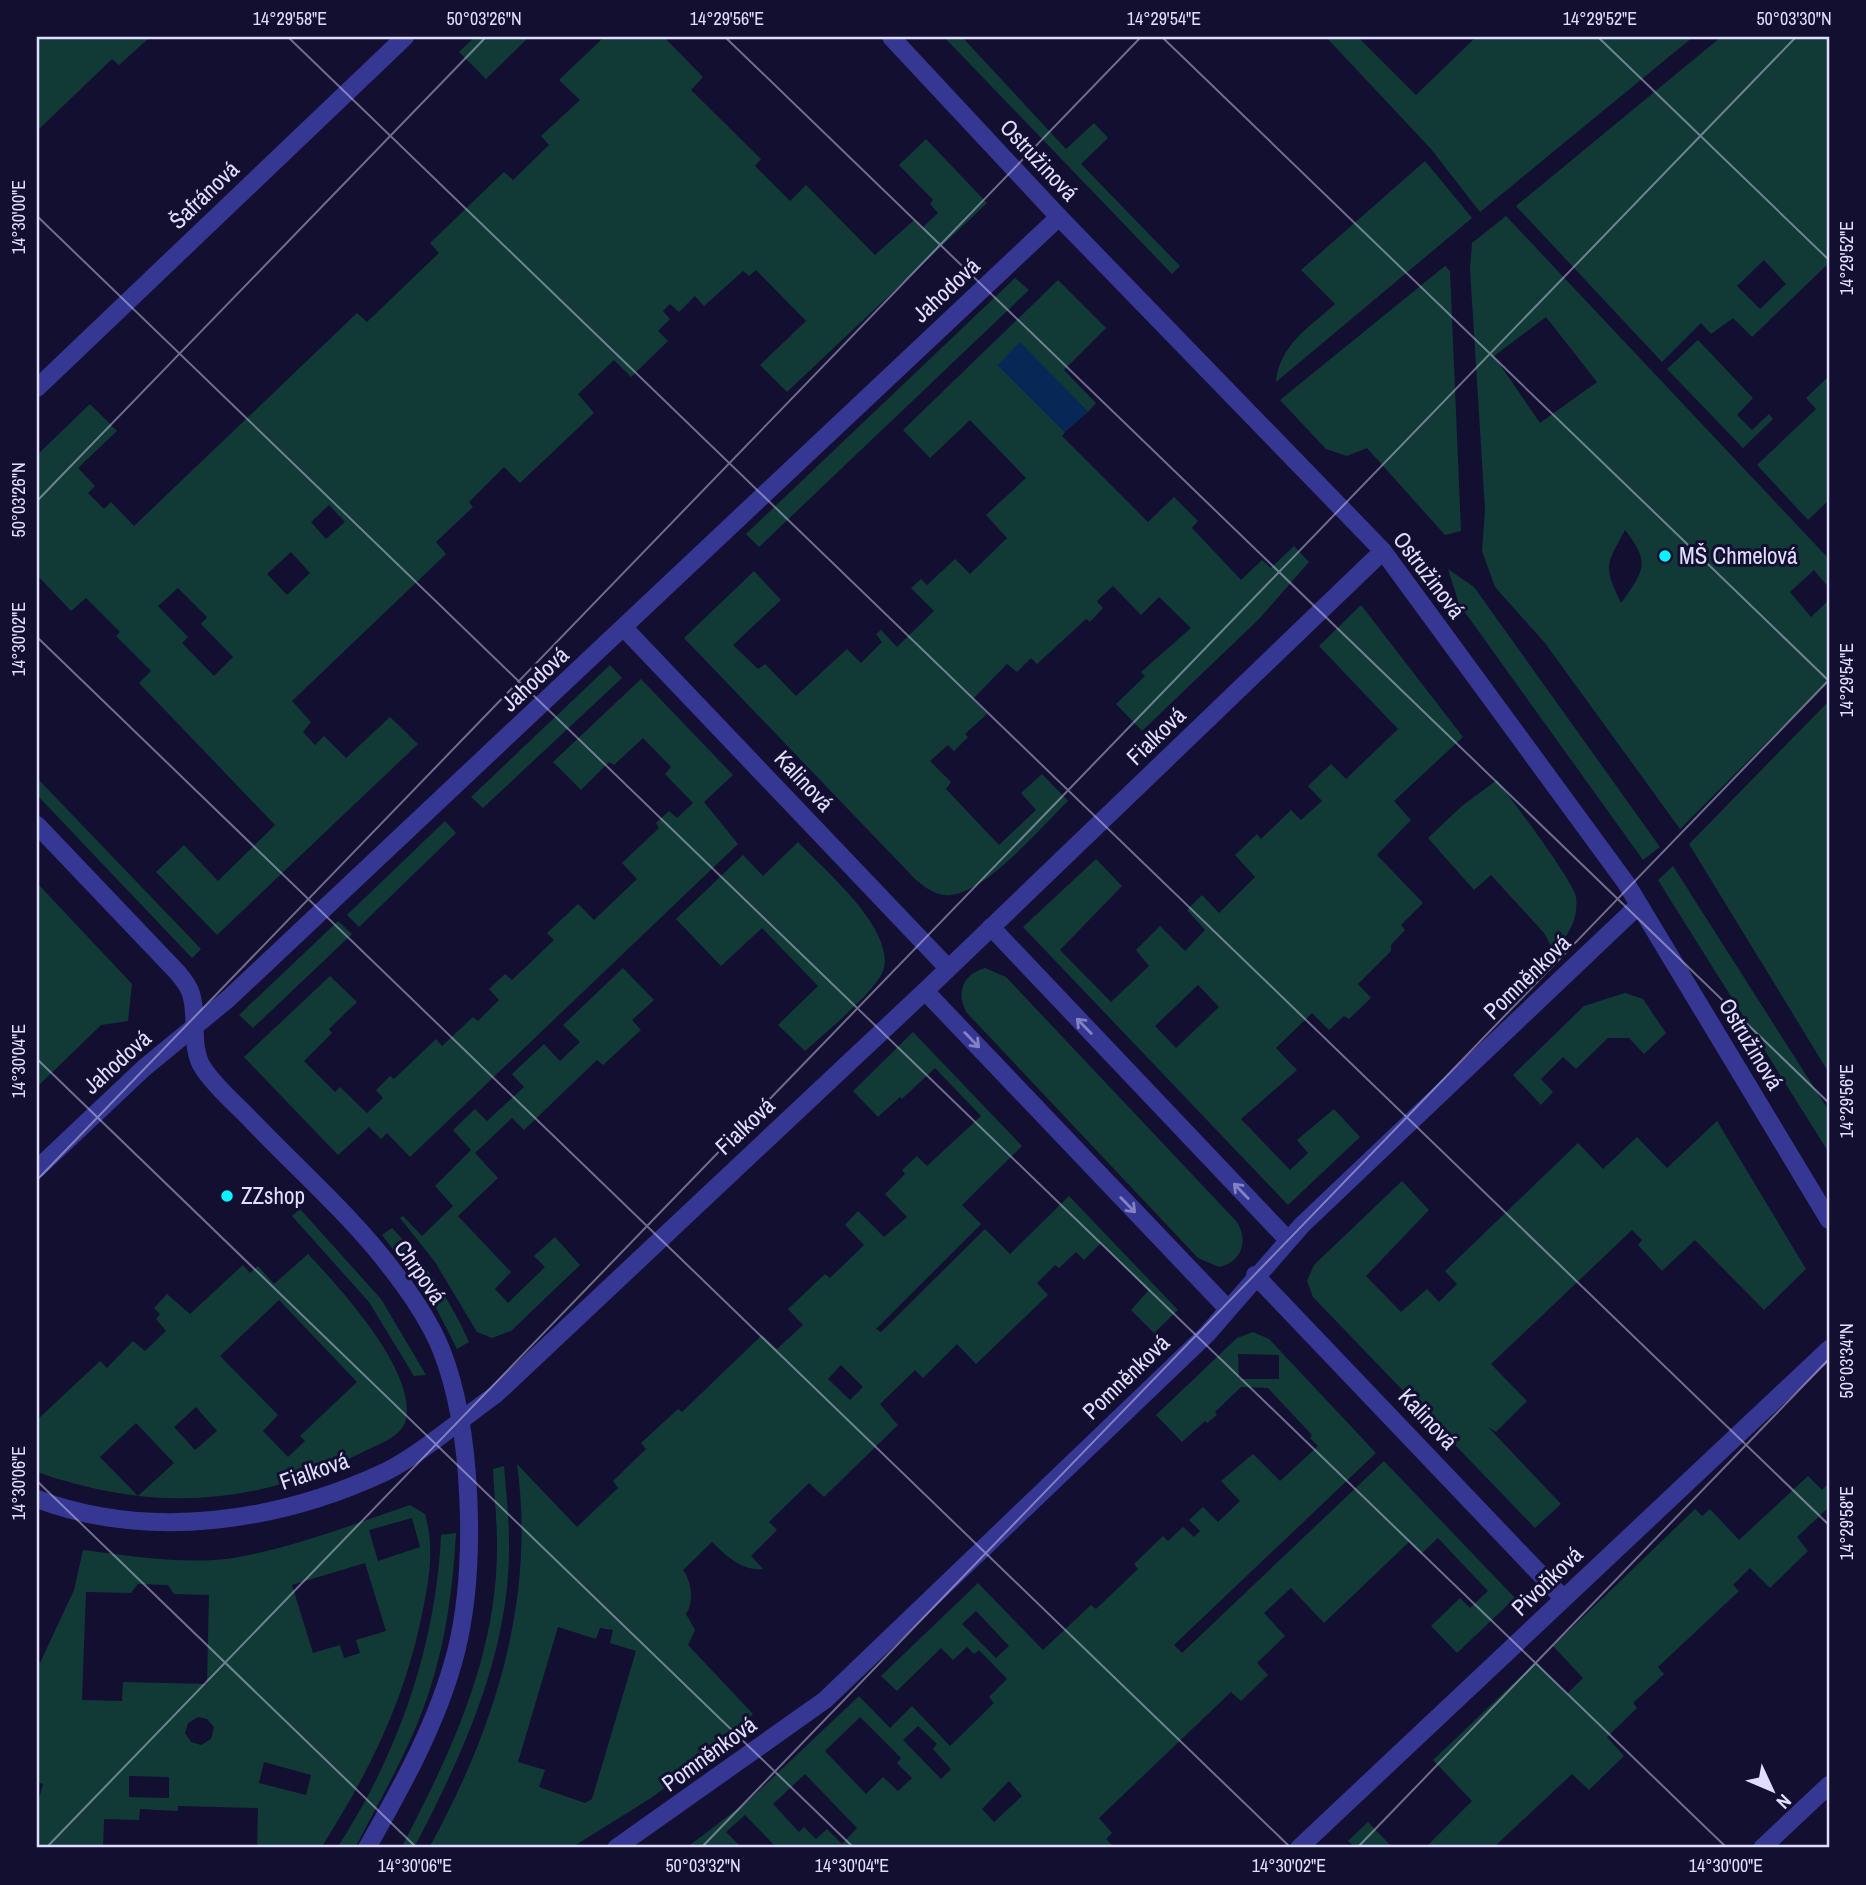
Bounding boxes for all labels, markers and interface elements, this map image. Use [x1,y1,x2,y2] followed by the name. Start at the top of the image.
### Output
[253,6,327,31] text: 14°29'58"E
[446,6,522,31] text: 50°03'26"N
[690,6,764,31] text: 14°29'56"E
[1127,6,1201,31] text: 14°29'54"E
[1563,6,1637,31] text: 14°29'52"E
[1756,6,1832,31] text: 50°03'30"N
[993,112,1086,208] street label: Ostružinová
[162,153,246,236] street label: Šafránová
[6,180,31,254] text: 14°30'00"E
[1834,221,1859,295] text: 14°29'52"E
[905,250,987,329] street label: Jahodová
[6,462,31,538] text: 50°03'26"N
[1386,525,1473,625] street label: Ostružinová
[1679,540,1798,571] place label: MŠ Chmelová
[1657,548,1673,564] marker: MŠ Chmelová
[6,602,31,676] text: 14°30'02"E
[494,639,576,718] street label: Jahodová
[1834,643,1859,717] text: 14°29'54"E
[1119,699,1192,772] street label: Fialková
[768,743,841,818] street label: Kalinová
[1476,927,1577,1026] street label: Pomněnková
[1712,992,1791,1096] street label: Ostružinová
[1076,1017,1093,1034] one-way arrow
[76,1022,158,1101] street label: Jahodová
[6,1024,31,1098] text: 14°30'04"E
[963,1031,980,1048] one-way arrow
[1834,1064,1859,1138] text: 14°29'56"E
[708,1090,782,1161] street label: Fialková
[241,1180,305,1211] place label: ZZshop
[1232,1182,1249,1199] one-way arrow
[219,1188,235,1204] marker: ZZshop
[1120,1196,1137,1213] one-way arrow
[387,1234,454,1310] street label: Chrpová
[1834,1323,1859,1399] text: 50°03'34"N
[1075,1327,1176,1426] street label: Pomněnková
[1392,1381,1465,1456] street label: Kalinová
[275,1444,353,1497] street label: Fialková
[6,1446,31,1520] text: 14°30'06"E
[1834,1486,1859,1560] text: 14°29'58"E
[1504,1539,1589,1622] street label: Pivoňková
[655,1708,763,1798] street label: Pomněnková
[1736,1756,1806,1826] north arrow
[1771,1789,1797,1815] text: N
[378,1853,452,1878] text: 14°30'06"E
[665,1853,741,1878] text: 50°03'32"N
[815,1853,889,1878] text: 14°30'04"E
[1252,1853,1326,1878] text: 14°30'02"E
[1689,1853,1763,1878] text: 14°30'00"E

